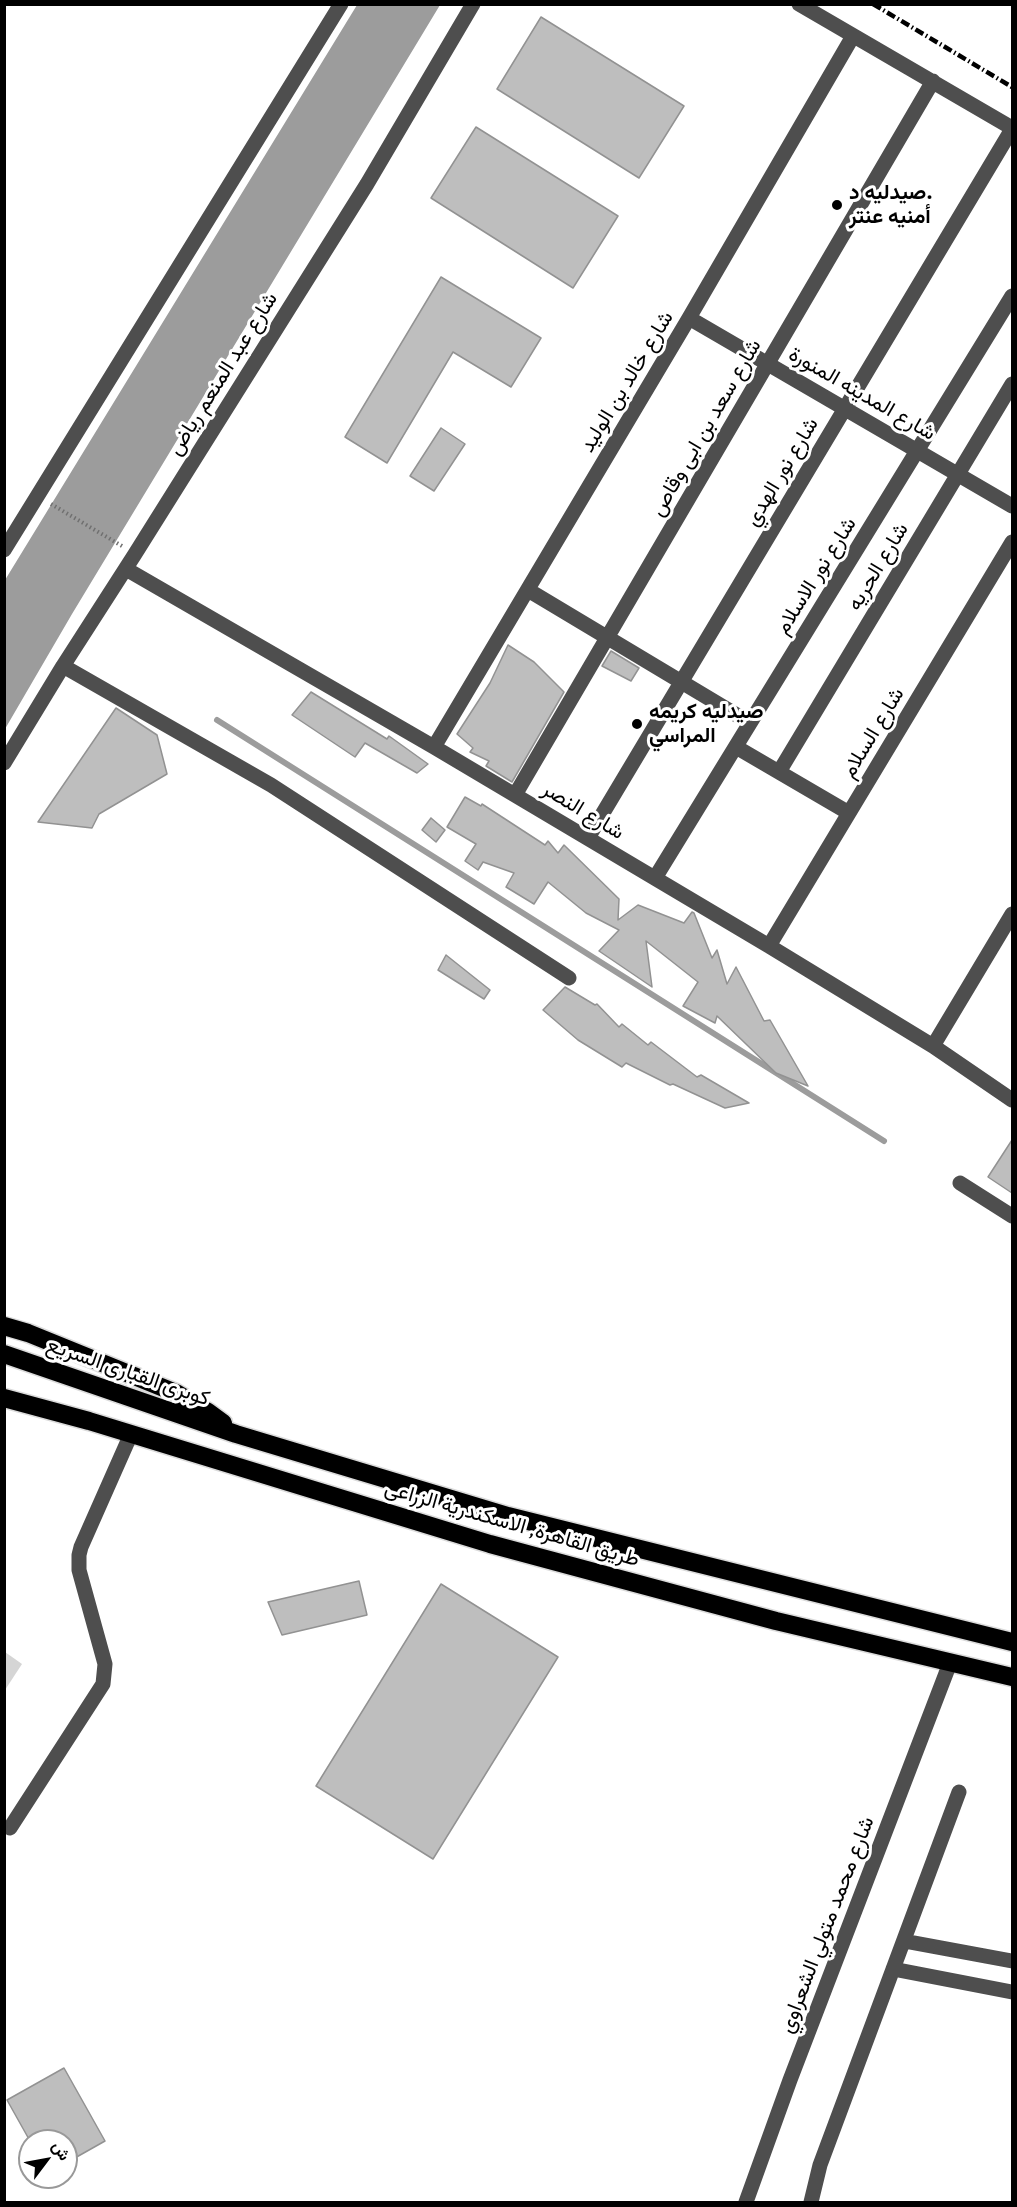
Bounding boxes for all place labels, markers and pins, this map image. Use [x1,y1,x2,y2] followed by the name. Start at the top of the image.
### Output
[849,180,933,230] place label: صيدليه د. أمنيه عنتر
[830,198,844,212] marker: صيدليه د. أمنيه عنتر
[649,699,764,749] place label: صيدليه كريمه المراسي
[630,717,644,731] marker: صيدليه كريمه المراسي

